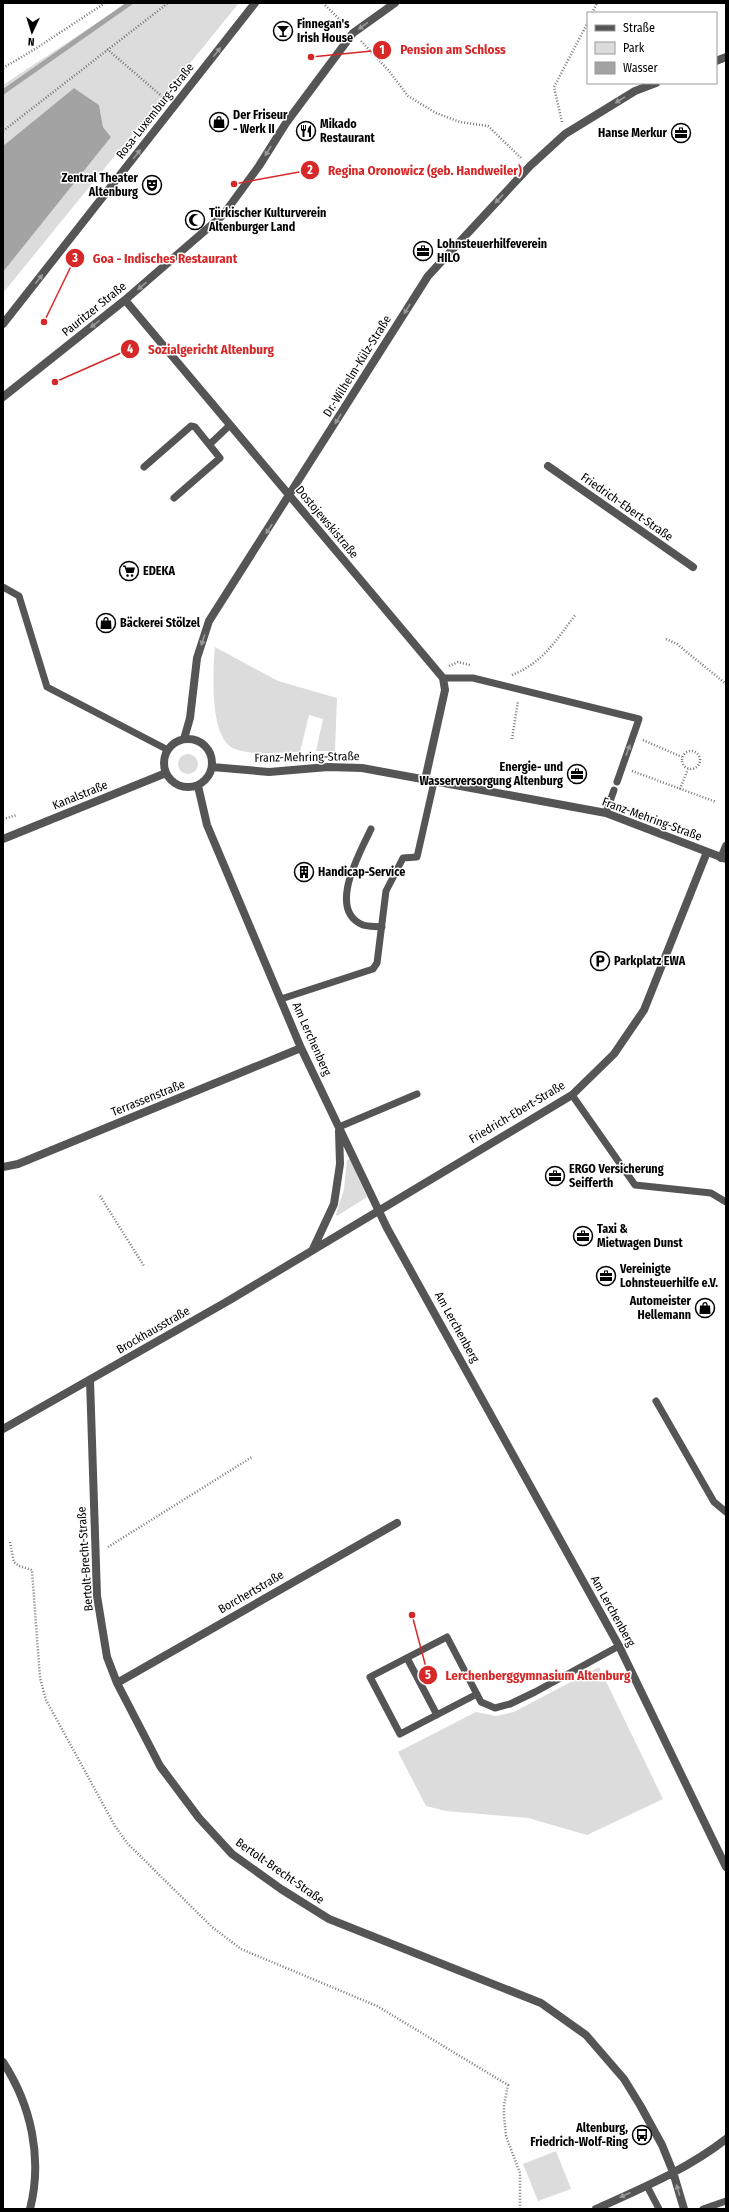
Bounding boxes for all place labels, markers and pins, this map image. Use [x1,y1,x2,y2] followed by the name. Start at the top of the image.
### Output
[297,17,353,45] place label: Finnegan's Irish House
[272,20,294,42] bar icon: Finnegan's Irish House
[372,37,514,62] callout: Pension am Schloss
[233,108,288,136] place label: Der Friseur - Werk II
[208,111,230,133] shop icon: Der Friseur - Werk II
[320,117,375,145] place label: Mikado Restaurant
[295,120,317,142] restaurant icon: Mikado Restaurant
[670,122,692,144] office icon: Hanse Merkur
[598,126,668,140] place label: Hanse Merkur
[300,158,530,183] callout: Regina Oronowicz (geb. Handweiler)
[61,171,139,199] place label: Zentral Theater Altenburg
[141,174,163,196] theatre icon: Zentral Theater Altenburg
[208,206,326,234] place label: Türkischer Kulturverein Altenburger Land
[184,209,206,231] mosque icon: Türkischer Kulturverein Altenburger Land
[437,237,547,265] place label: Lohnsteuerhilfeverein HILO
[412,240,434,262] office icon: Lohnsteuerhilfeverein HILO
[65,246,245,271] callout: Goa - Indisches Restaurant
[120,337,282,362] callout: Sozialgericht Altenburg
[118,560,140,582] supermarket icon: EDEKA
[143,564,175,578] place label: EDEKA
[95,612,117,634] shop icon: Bäckerei Stölzel
[120,616,201,630] place label: Bäckerei Stölzel
[419,760,563,788] place label: Energie- und Wasserversorgung Altenburg
[566,763,588,785] office icon: Energie- und Wasserversorgung Altenburg
[293,861,315,883] building icon: Handicap-Service
[318,865,405,879] place label: Handicap-Service
[589,950,611,972] parking icon: Parkplatz EWA
[614,954,686,968] place label: Parkplatz EWA
[569,1162,664,1190] place label: ERGO Versicherung Seifferth
[544,1165,566,1187] office icon: ERGO Versicherung Seifferth
[597,1222,683,1250] place label: Taxi & Mietwagen Dunst
[572,1225,594,1247] office icon: Taxi & Mietwagen Dunst
[619,1262,718,1290] place label: Vereinigte Lohnsteuerhilfe e.V.
[595,1265,617,1287] office icon: Vereinigte Lohnsteuerhilfe e.V.
[629,1294,692,1322] place label: Automeister Hellemann
[694,1297,716,1319] shop icon: Automeister Hellemann
[418,1663,639,1688] callout: Lerchenberggymnasium Altenburg
[530,2121,628,2149] place label: Altenburg, Friedrich-Wolf-Ring
[631,2124,653,2146] bus stop icon: Altenburg, Friedrich-Wolf-Ring

